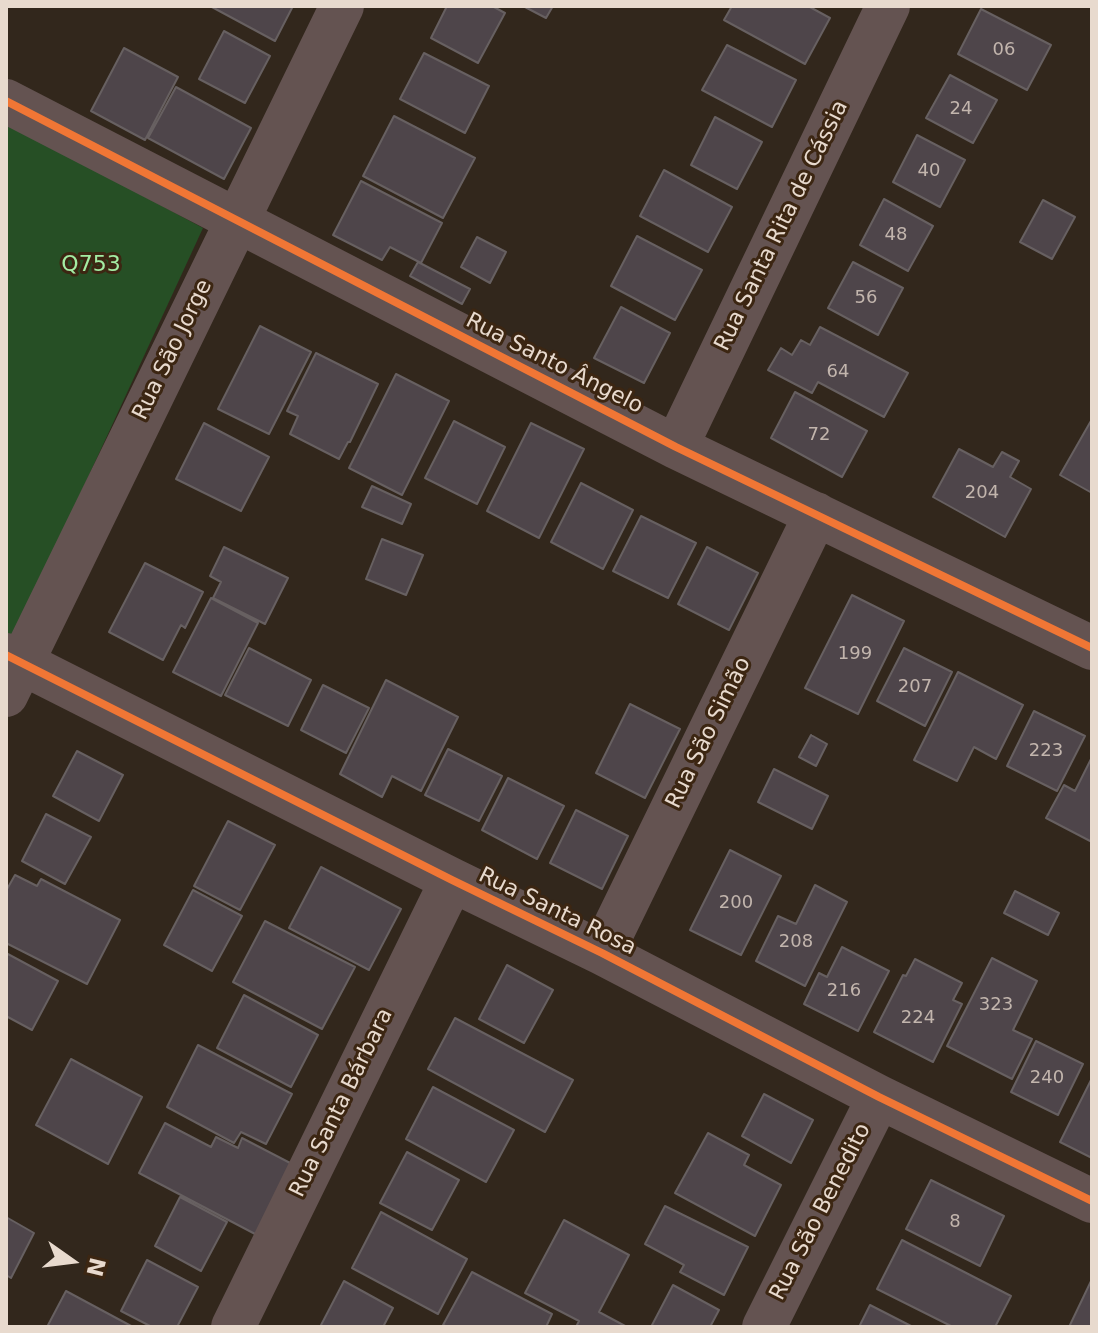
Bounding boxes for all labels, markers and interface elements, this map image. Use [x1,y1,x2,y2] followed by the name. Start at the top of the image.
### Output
[993,39,1015,61] house number: 06
[710,96,854,356] street label: Rua Santa Rita de Cássia
[950,98,972,120] house number: 24
[918,160,940,182] house number: 40
[885,224,907,246] house number: 48
[61,252,121,278] park label: Q753
[128,276,218,424] street label: Rua São Jorge
[855,287,877,309] house number: 56
[461,308,647,420] street label: Rua Santo Ângelo
[827,361,849,383] house number: 64
[808,424,830,446] house number: 72
[965,482,999,504] house number: 204
[838,643,872,665] house number: 199
[661,653,757,813] street label: Rua São Simão
[898,676,932,698] house number: 207
[1029,740,1063,762] house number: 223
[474,862,640,962] street label: Rua Santa Rosa
[719,892,753,914] house number: 200
[779,931,813,953] house number: 208
[827,980,861,1002] house number: 216
[979,994,1013,1016] house number: 323
[285,1004,399,1202] street label: Rua Santa Bárbara
[901,1007,935,1029] house number: 224
[1030,1067,1064,1089] house number: 240
[765,1119,877,1305] street label: Rua São Benedito
[949,1211,961,1233] house number: 8
[32,1221,112,1301] north arrow
[81,1255,110,1279] text: N

